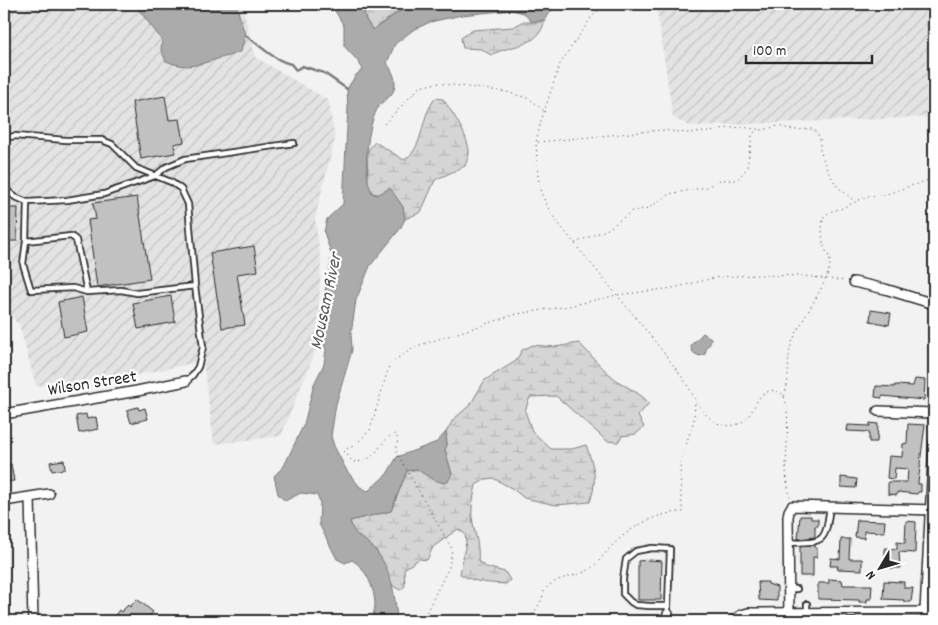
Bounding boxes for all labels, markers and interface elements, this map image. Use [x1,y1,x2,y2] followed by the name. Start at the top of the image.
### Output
[746,32,872,64] scale bar
[753,41,786,63] text: 100 m
[304,249,351,353] water label: Mousam River
[46,365,139,404] street label: Wilson Street
[856,542,906,592] north arrow
[861,566,881,584] text: N

